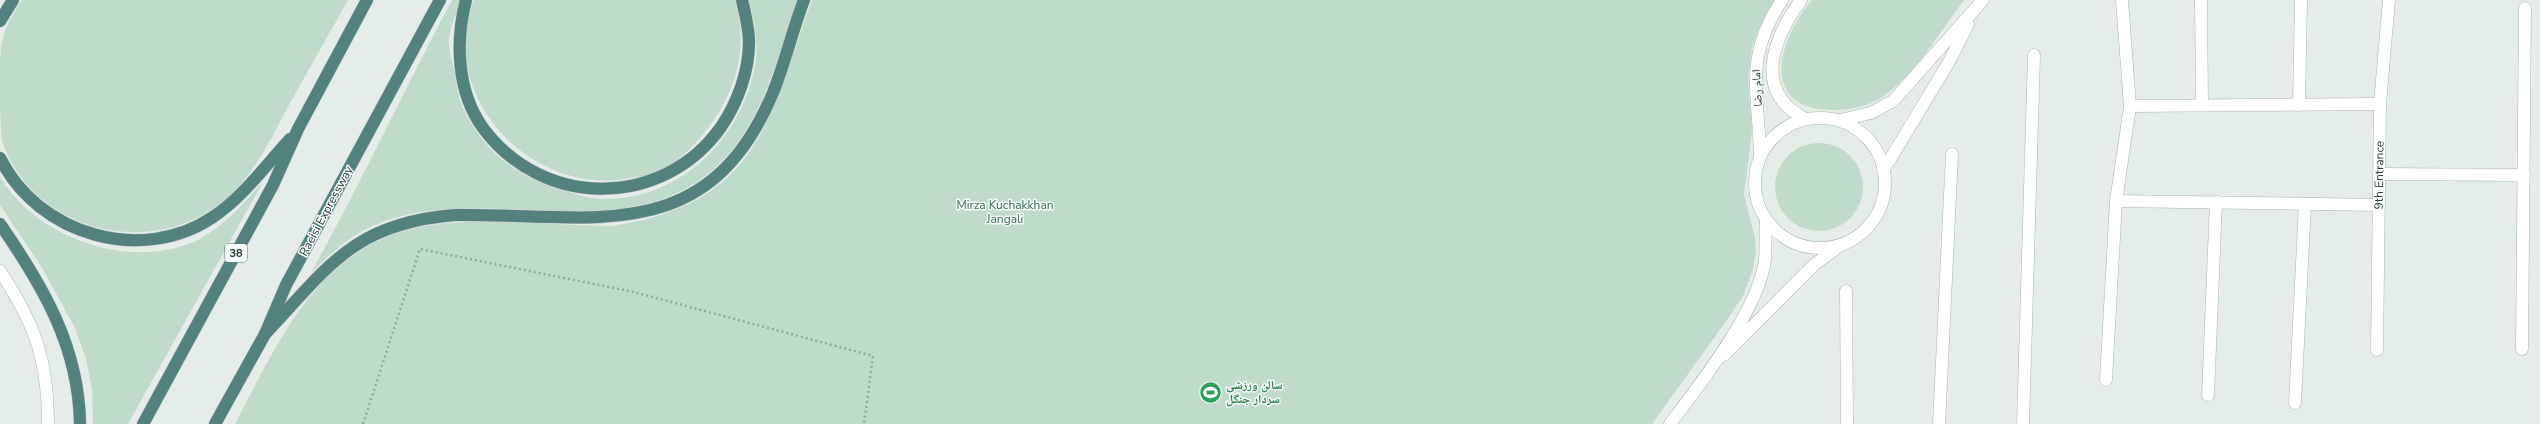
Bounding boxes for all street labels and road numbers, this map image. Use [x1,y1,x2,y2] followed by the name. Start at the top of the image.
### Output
[1748,69,1766,107] street label: امام رضا
[2371,141,2388,209] street label: 9th Entrance
[295,162,357,259] street label: Raeisi Expressway
[225,244,247,262] road number: 38

